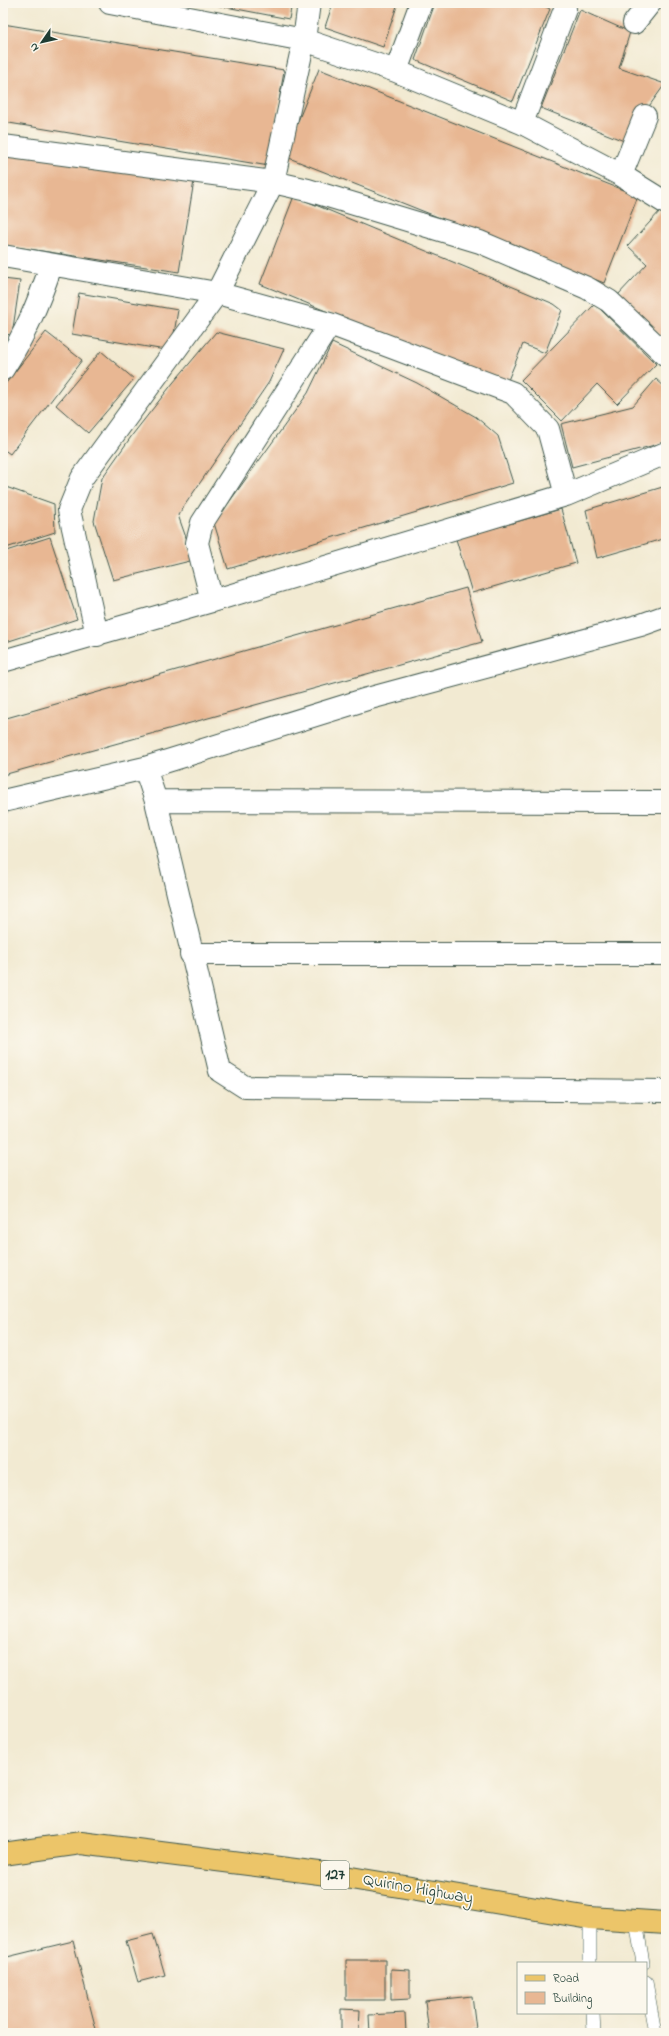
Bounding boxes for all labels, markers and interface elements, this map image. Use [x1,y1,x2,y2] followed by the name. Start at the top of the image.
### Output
[22,22,62,62] north arrow
[26,39,43,55] text: N
[321,1861,349,1889] road number: 127
[361,1867,475,1913] street label: Quirino Highway
[517,1962,647,2014] legend
[553,1970,579,1988] text: Road
[552,1990,592,2009] text: Building

